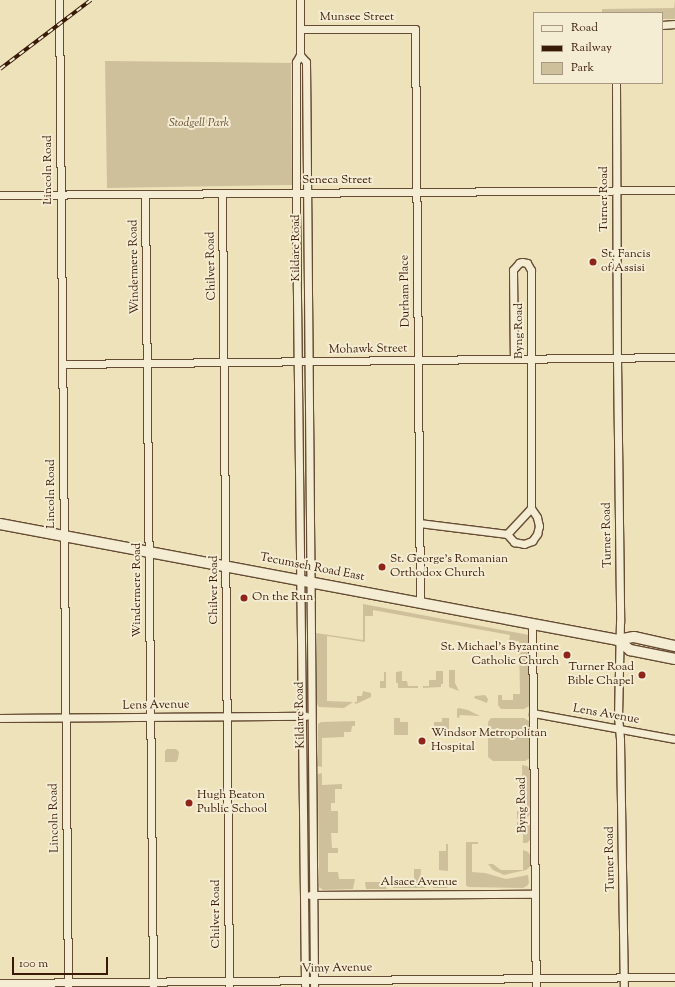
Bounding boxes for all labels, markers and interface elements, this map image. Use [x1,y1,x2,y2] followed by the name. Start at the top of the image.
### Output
[320,11,394,25] street label: Munsee Street
[533,12,663,84] legend
[571,19,598,37] text: Road
[571,39,612,57] text: Railway
[571,59,594,77] text: Park
[169,117,229,131] park label: Stodgell Park
[42,135,56,205] street label: Lincoln Road
[598,166,612,232] street label: Turner Road
[302,174,372,188] street label: Seneca Street
[290,214,304,282] street label: Kildare Road
[127,219,143,315] street label: Windermere Road
[204,231,220,301] street label: Chilver Road
[601,248,650,276] place label: St. Fancis of Assisi
[398,255,414,327] street label: Durham Place
[588,257,598,267] marker: St. Fancis of Assisi
[513,303,527,359] street label: Byng Road
[329,342,407,358] street label: Mohawk Street
[45,459,59,529] street label: Lincoln Road
[600,502,616,568] street label: Turner Road
[131,543,145,637] street label: Windermere Road
[258,551,366,585] street label: Tecumseh Road East
[390,553,508,581] place label: St. George's Romanian Orthodox Church
[208,556,222,624] street label: Chilver Road
[377,562,387,572] marker: St. George's Romanian Orthodox Church
[252,591,313,605] place label: On the Run
[239,593,249,603] marker: On the Run
[441,641,559,669] place label: St. Michael's Byzantine Catholic Church
[562,650,572,660] marker: St. Michael's Byzantine Catholic Church
[568,661,634,689] place label: Turner Road Bible Chapel
[637,670,647,680] marker: Turner Road Bible Chapel
[293,681,309,749] street label: Kildare Road
[122,698,190,714] street label: Lens Avenue
[572,702,640,728] street label: Lens Avenue
[431,727,547,755] place label: Windsor Metropolitan Hospital
[416,735,428,747] marker: Windsor Metropolitan Hospital
[515,777,531,833] street label: Byng Road
[47,783,63,853] street label: Lincoln Road
[197,789,267,817] place label: Hugh Beaton Public School
[184,798,194,808] marker: Hugh Beaton Public School
[603,826,619,892] street label: Turner Road
[381,876,457,890] street label: Alsace Avenue
[210,880,224,948] street label: Chilver Road
[14,949,110,975] scale bar
[19,955,48,973] text: 100 m
[302,961,372,977] street label: Vimy Avenue

